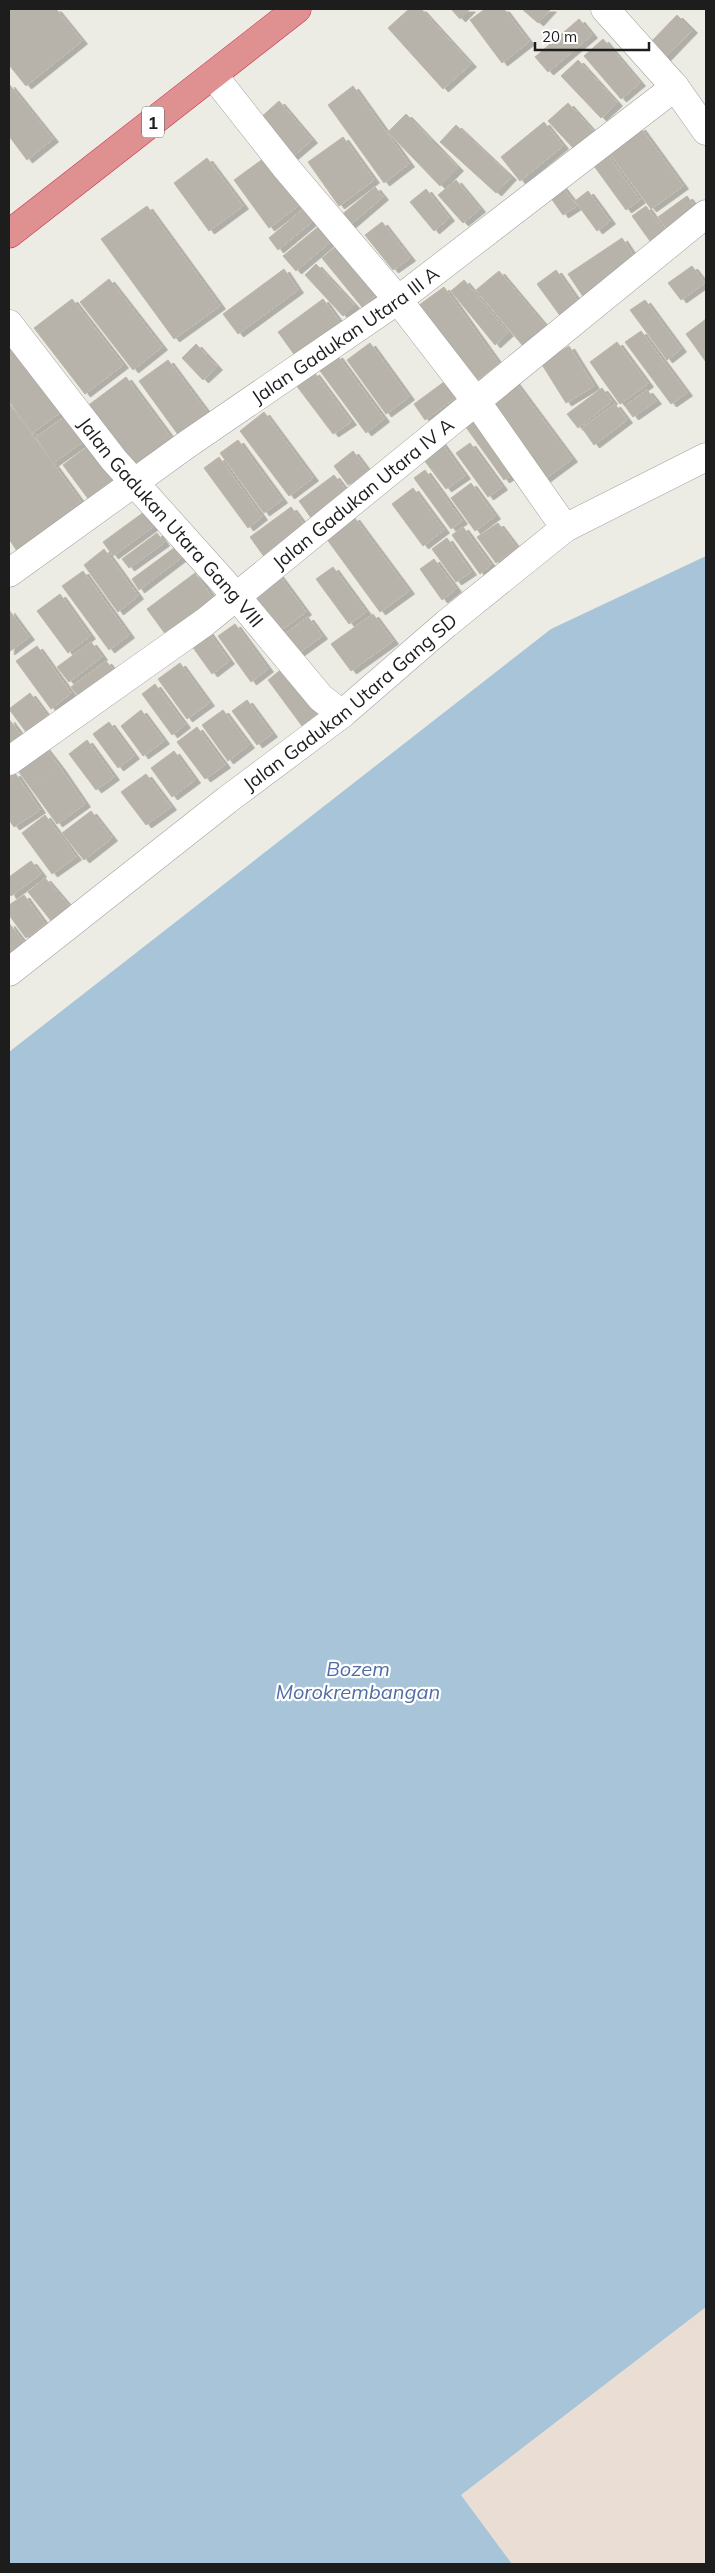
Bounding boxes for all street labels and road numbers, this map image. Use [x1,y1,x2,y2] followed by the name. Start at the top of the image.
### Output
[142,106,164,138] road number: 1
[247,261,444,409] street label: Jalan Gadukan Utara III A
[73,412,269,632] street label: Jalan Gadukan Utara Gang VIII
[267,412,459,574] street label: Jalan Gadukan Utara IV A
[238,608,462,796] street label: Jalan Gadukan Utara Gang SD

